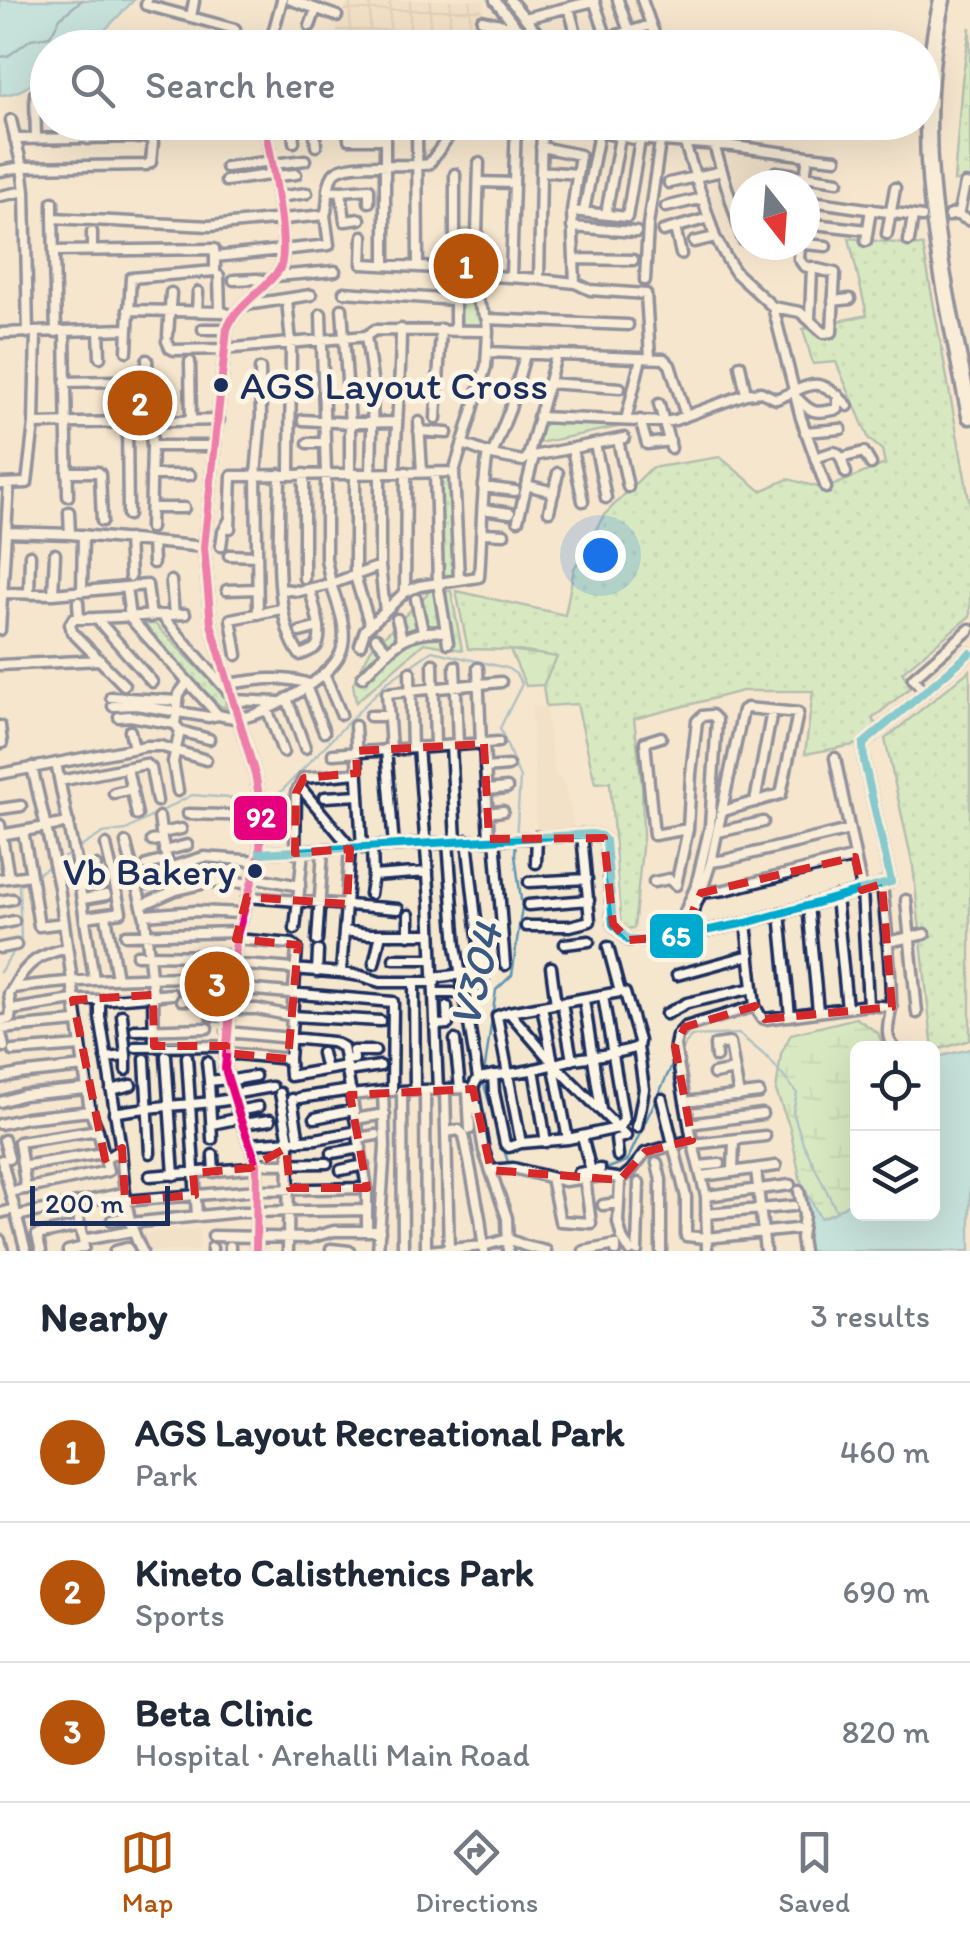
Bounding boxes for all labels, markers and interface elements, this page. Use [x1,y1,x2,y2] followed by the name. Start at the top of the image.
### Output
[30,30,940,140] search box
[65,58,120,113] icon: search
[145,62,336,108] text: Search here
[730,170,820,260] north arrow
[434,228,498,304] pin: 1
[240,361,548,409] place label: AGS Layout Cross
[108,366,172,440] pin: 2
[211,375,231,395] marker: AGS Layout Cross
[575,530,626,581] your location
[232,794,289,842] line badge: 92
[246,800,276,834] text: 92
[62,847,236,895] place label: Vb Bakery
[245,861,265,881] marker: Vb Bakery
[648,912,705,960] line badge: 65
[436,915,514,1033] water label: V304
[661,919,691,953] text: 65
[184,946,250,1022] pin: 3
[850,1041,940,1221] map controls
[850,1041,940,1131] button: locate
[850,1131,940,1221] button: layers
[30,1181,170,1226] scale bar
[45,1186,124,1220] text: 200 m
[40,1291,167,1342] text: Nearby
[810,1297,930,1335] text: 3 results
[135,1410,624,1456] text: AGS Layout Recreational Park
[65,1433,80,1471] text: 1
[840,1433,930,1471] text: 460 m
[135,1456,198,1494] text: Park
[135,1550,534,1596] text: Kineto Calisthenics Park
[64,1573,81,1611] text: 2
[843,1573,930,1611] text: 690 m
[135,1596,225,1634] text: Sports
[135,1690,313,1736] text: Beta Clinic
[64,1713,81,1751] text: 3
[842,1713,930,1751] text: 820 m
[135,1736,530,1774] text: Hospital · Arehalli Main Road
[120,1825,175,1919] tab: Map
[415,1825,538,1919] tab: Directions
[778,1825,850,1919] tab: Saved

